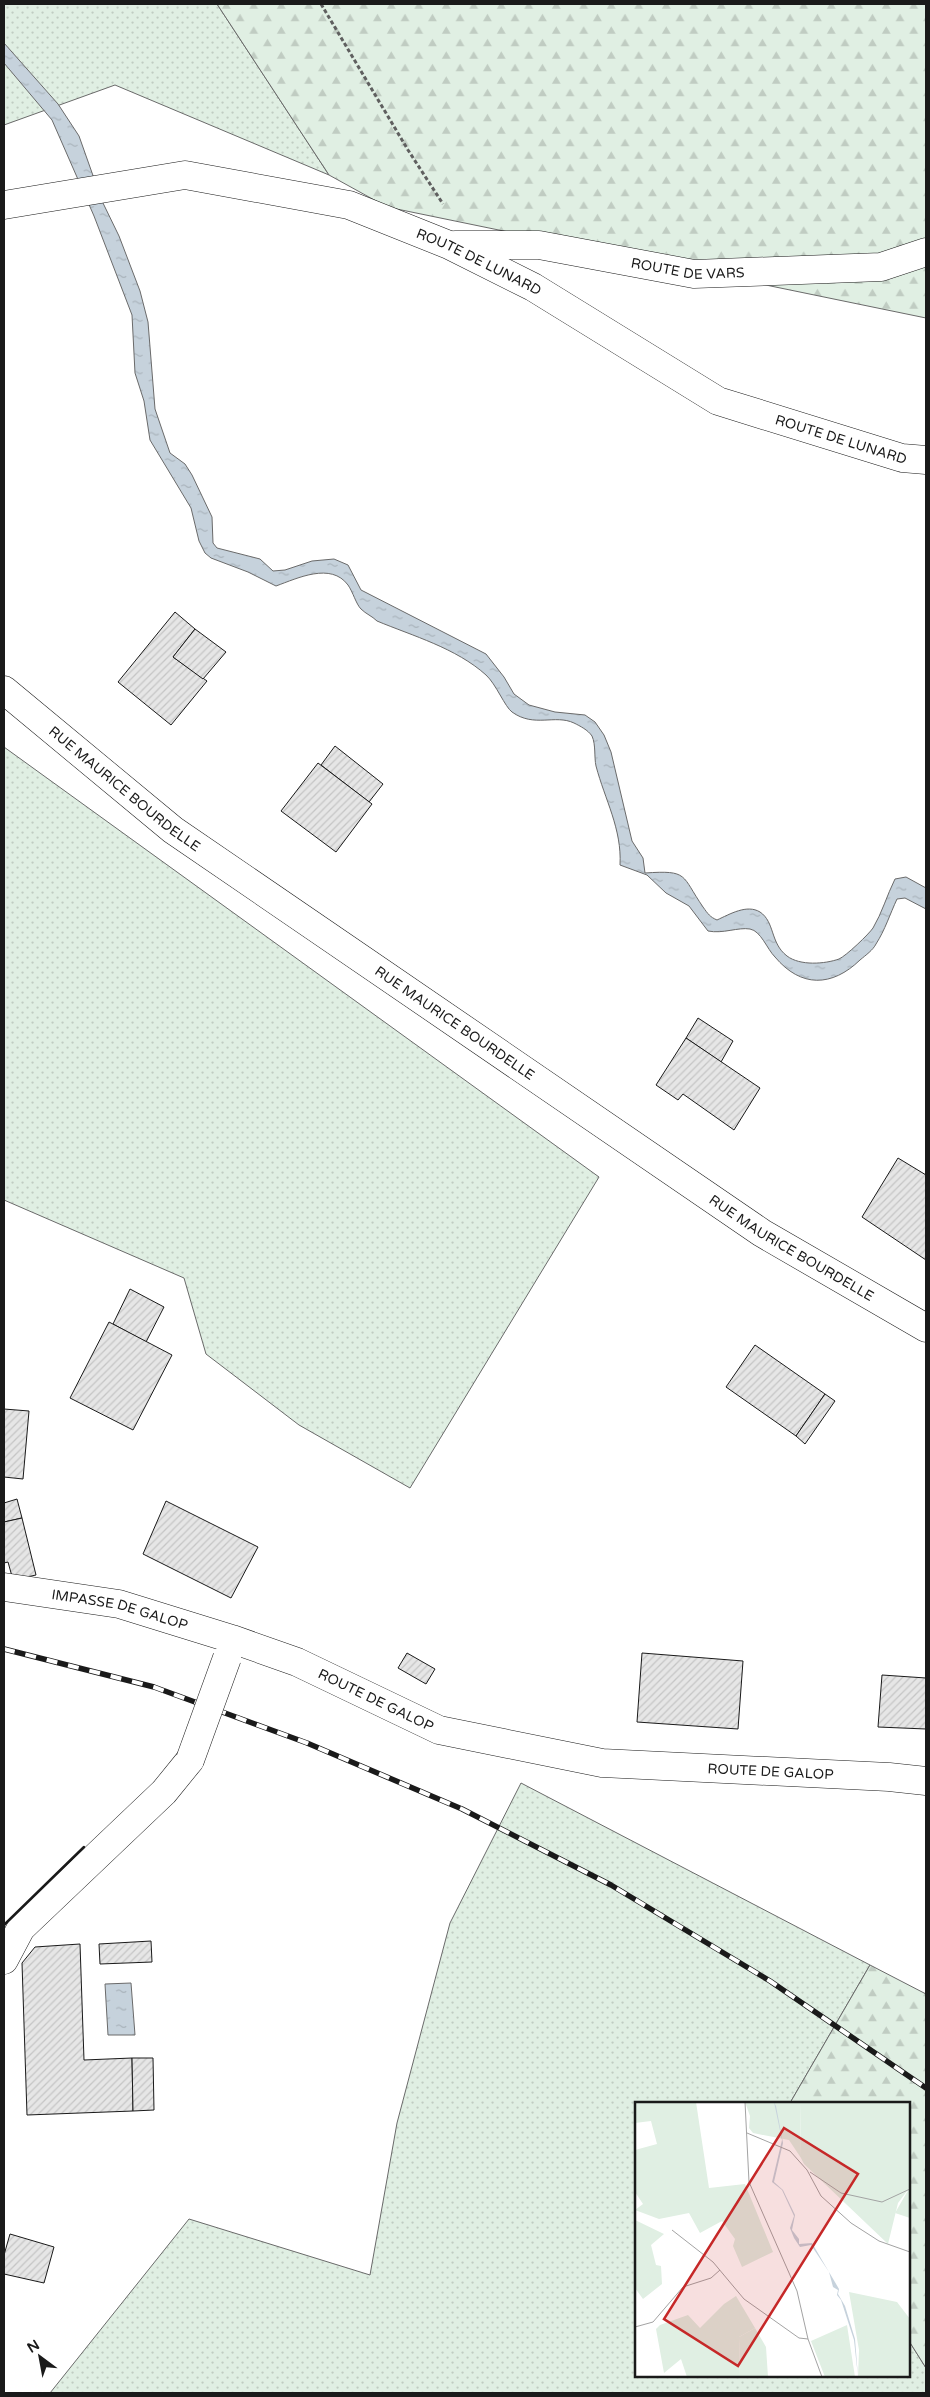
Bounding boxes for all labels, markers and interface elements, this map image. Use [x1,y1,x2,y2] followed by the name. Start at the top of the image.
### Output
[414,224,545,299] street label: ROUTE DE LUNARD
[630,254,745,283] street label: ROUTE DE VARS
[773,411,909,467] street label: ROUTE DE LUNARD
[46,722,204,855] street label: RUE MAURICE BOURDELLE
[372,962,538,1084] street label: RUE MAURICE BOURDELLE
[706,1191,877,1304] street label: RUE MAURICE BOURDELLE
[50,1586,190,1633] street label: IMPASSE DE GALOP
[315,1665,436,1735] street label: ROUTE DE GALOP
[707,1760,834,1783] street label: ROUTE DE GALOP
[635,2102,910,2377] inset map
[15,2332,65,2382] north arrow
[24,2336,43,2357] text: N

